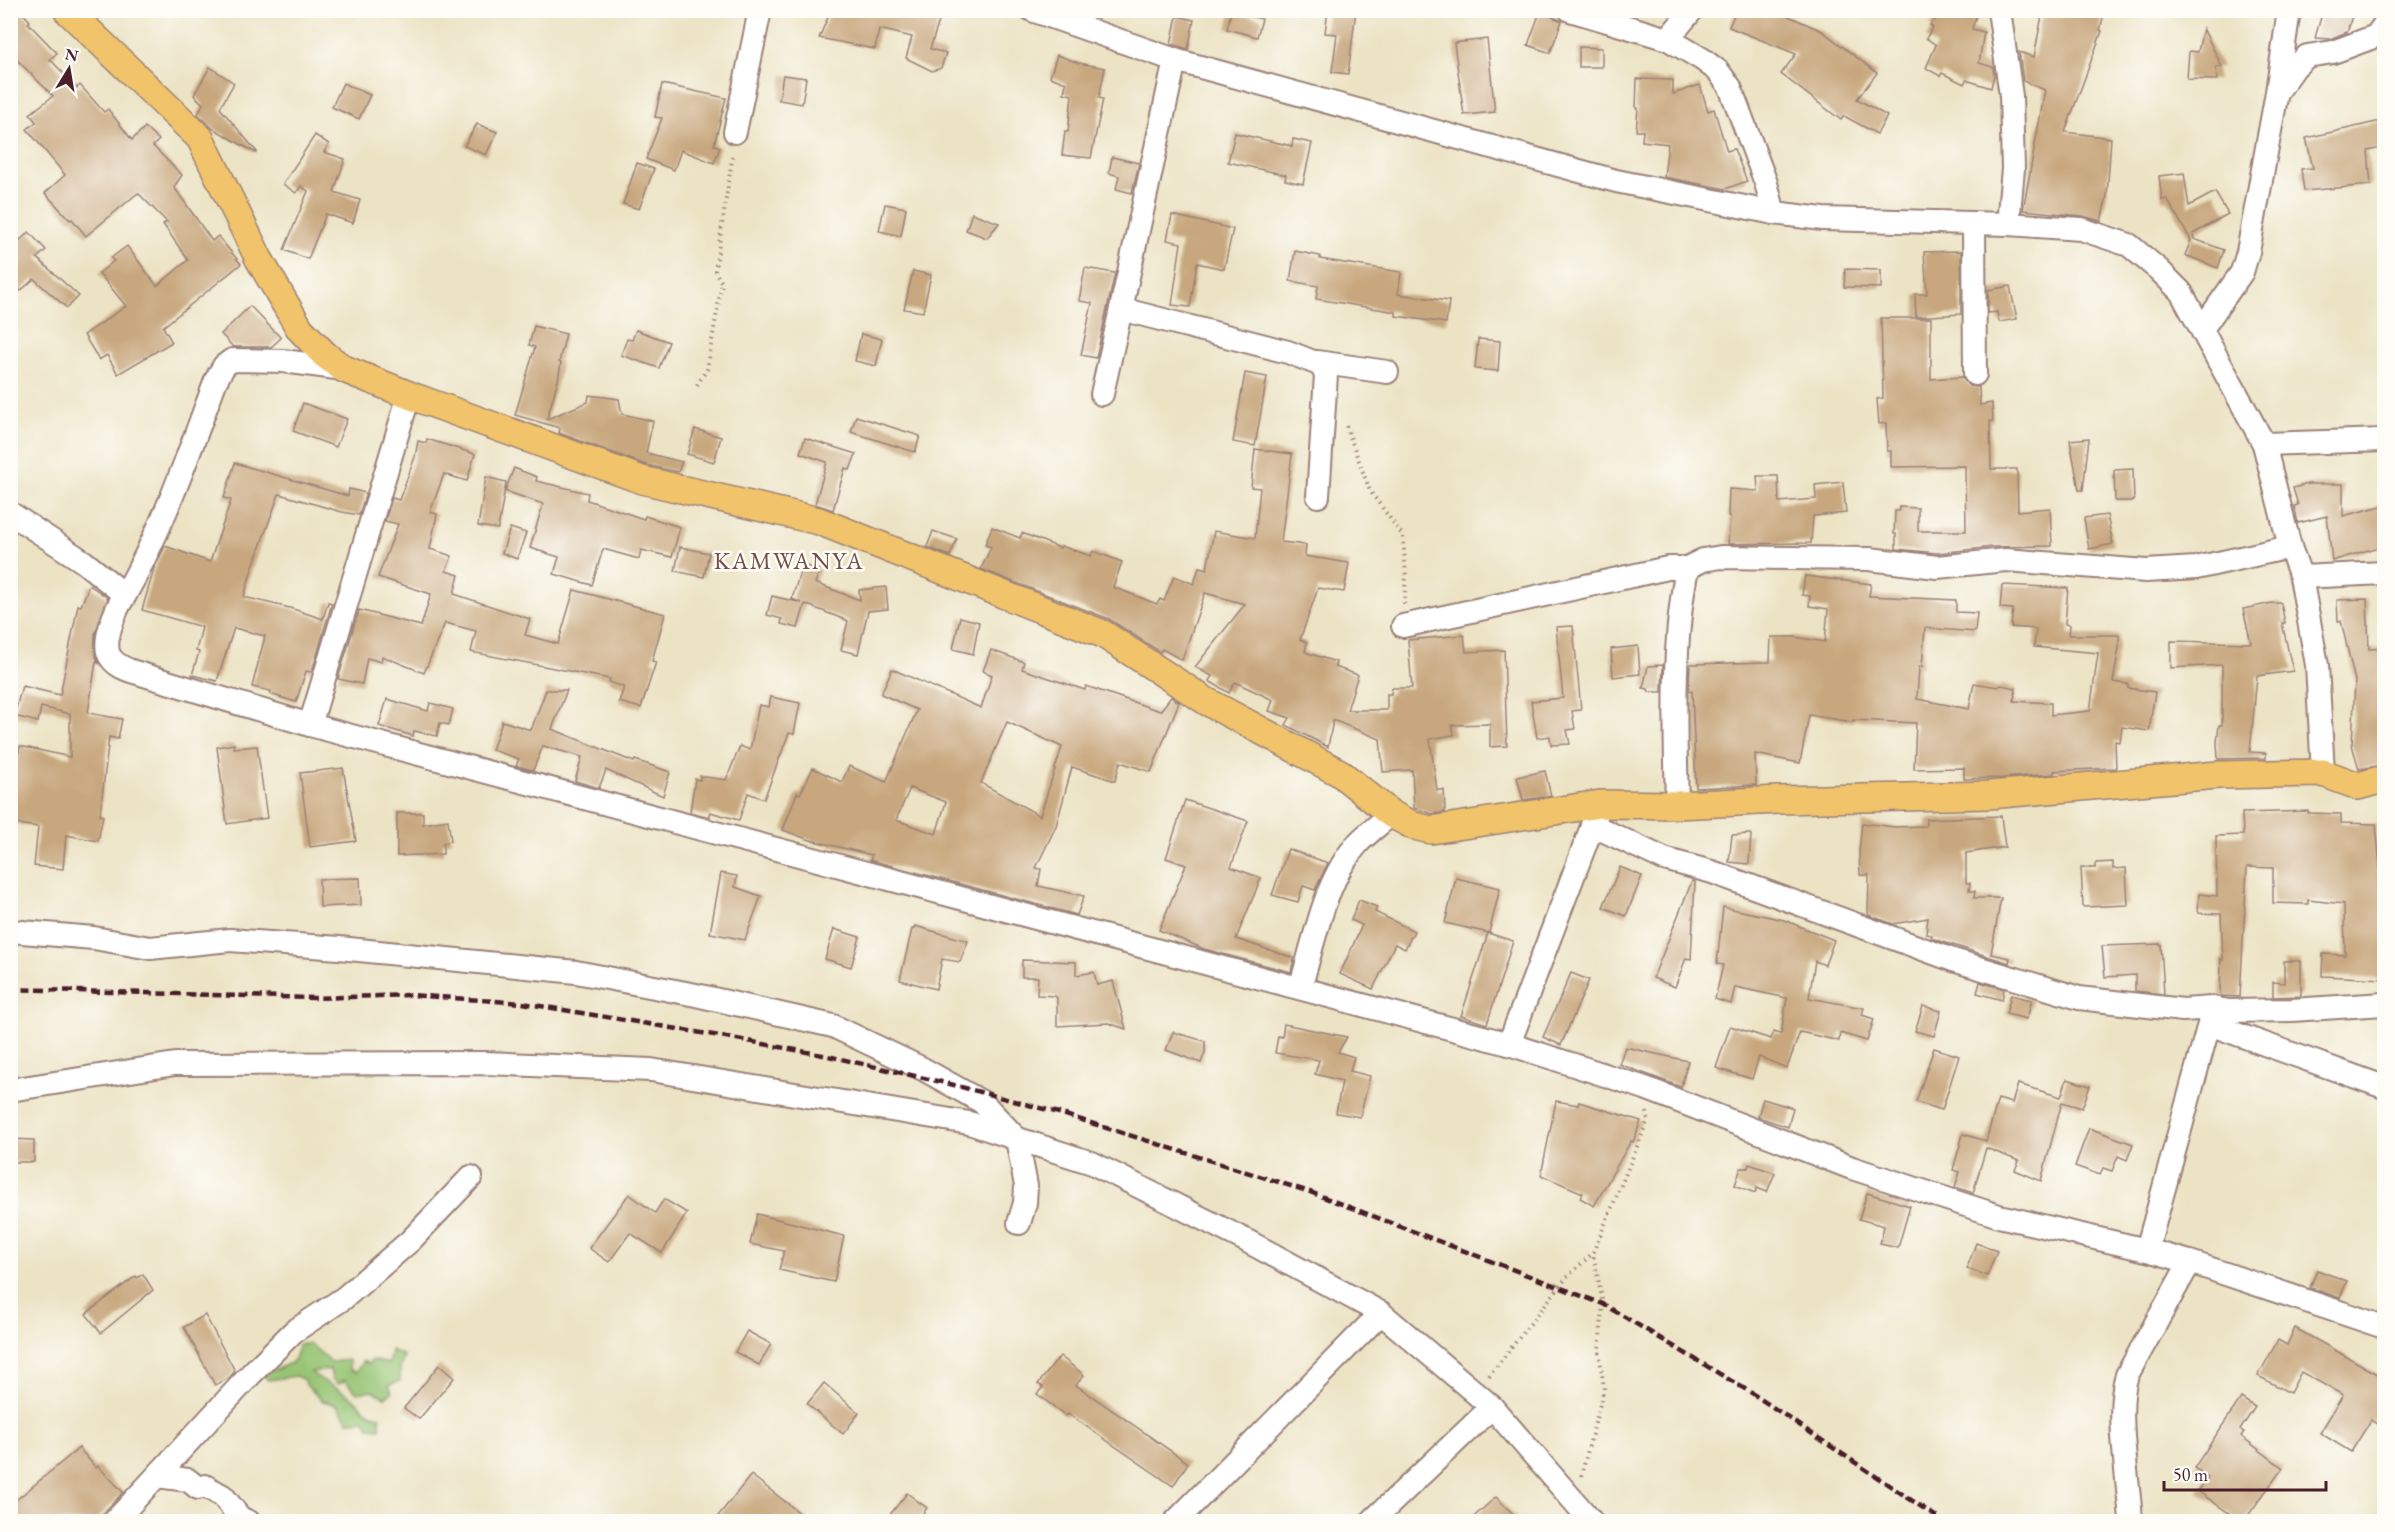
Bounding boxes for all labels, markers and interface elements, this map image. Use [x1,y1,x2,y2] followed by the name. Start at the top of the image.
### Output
[39,39,99,99] north arrow
[63,43,80,66] text: N
[714,545,864,576] district label: KAMWANYA
[2164,1454,2326,1492] scale bar
[2173,1463,2208,1486] text: 50 m

